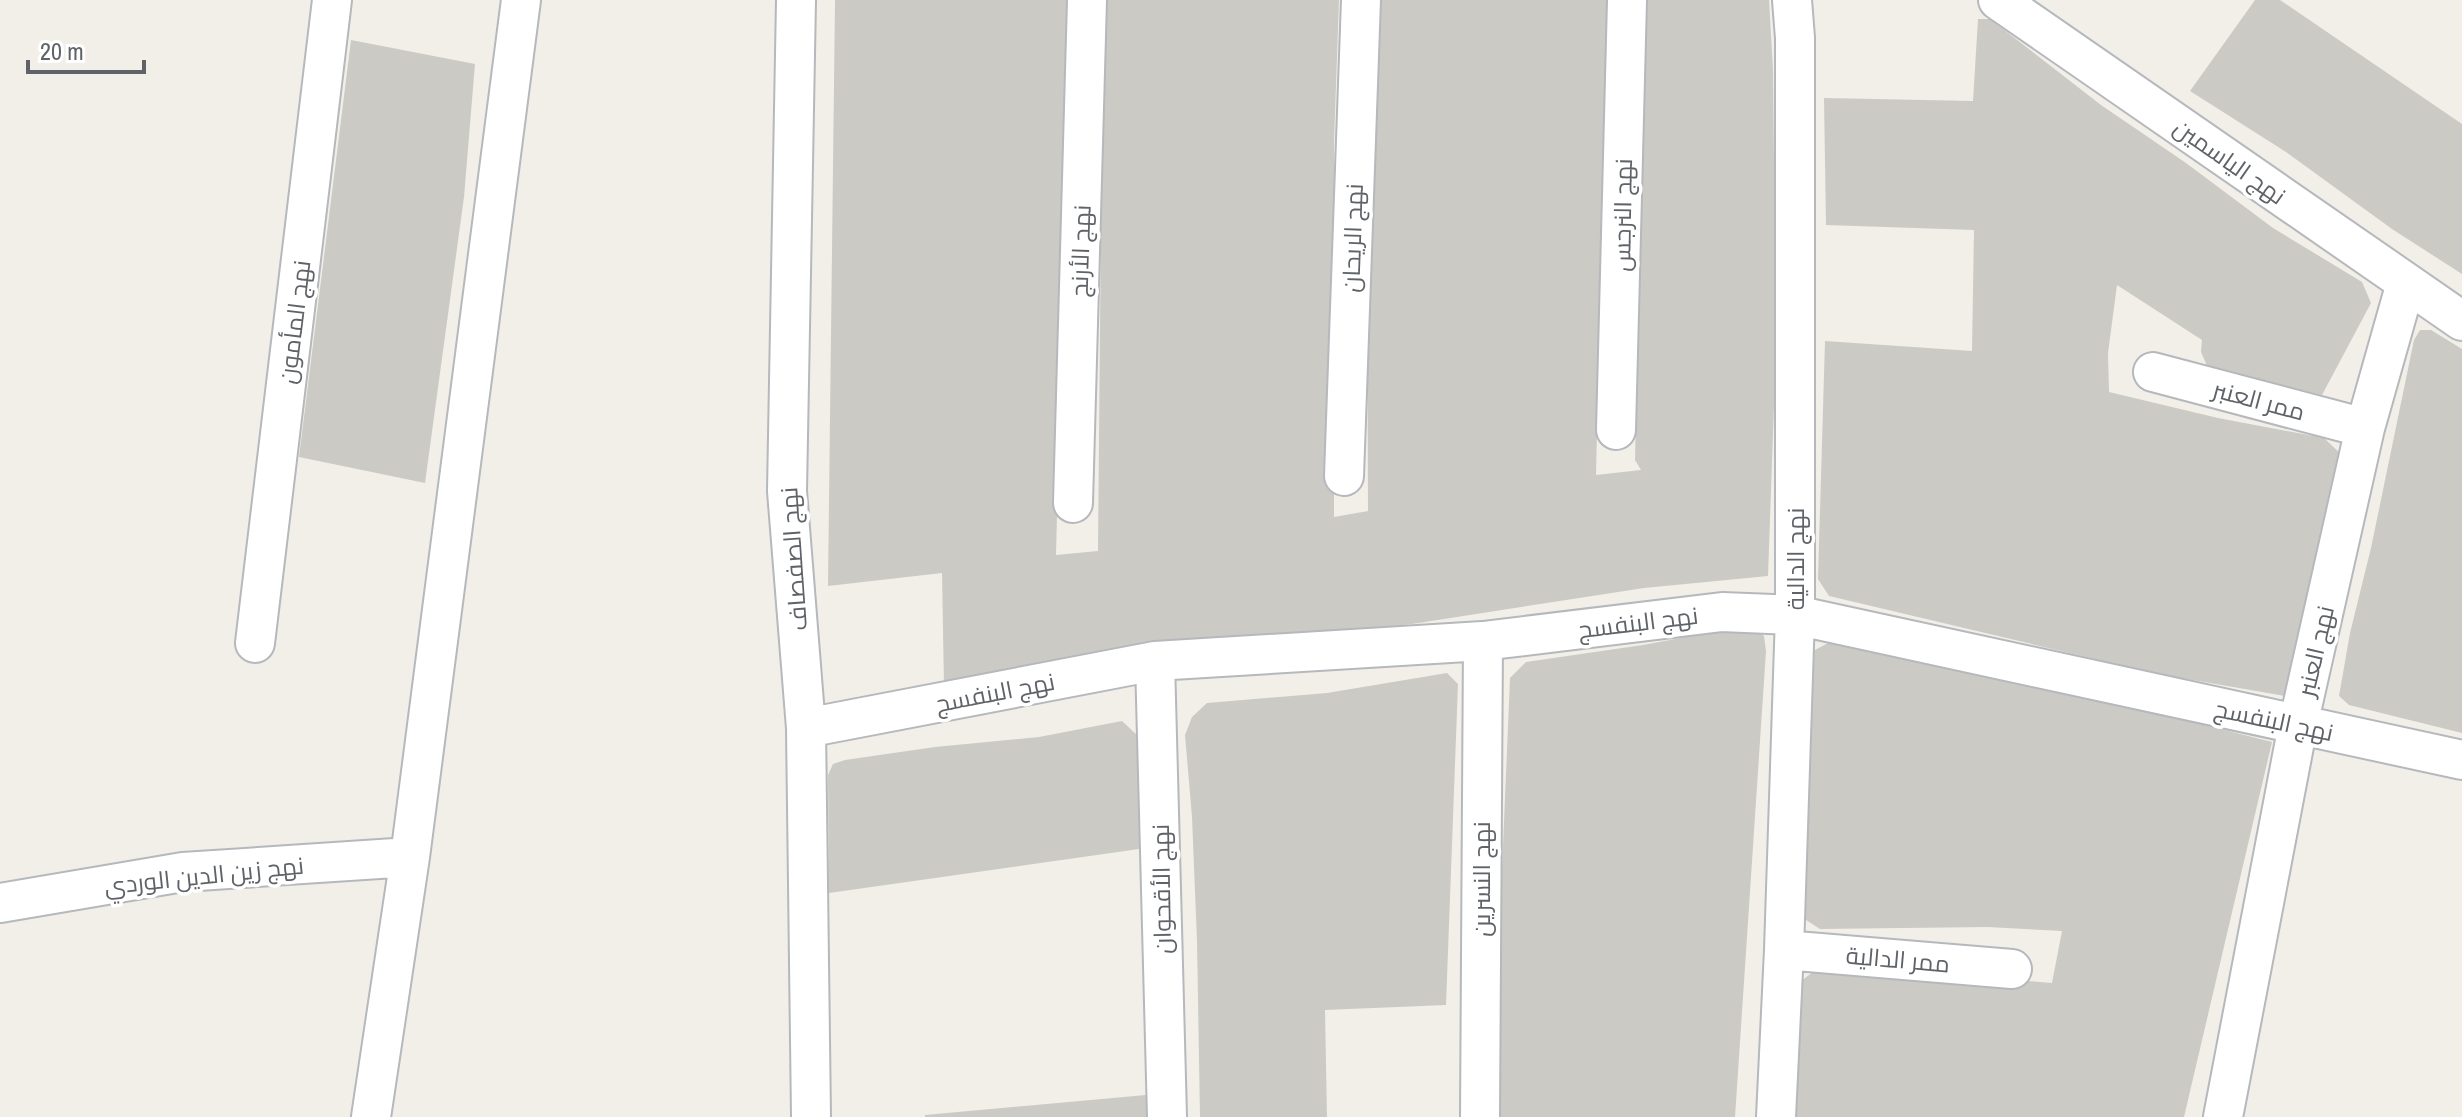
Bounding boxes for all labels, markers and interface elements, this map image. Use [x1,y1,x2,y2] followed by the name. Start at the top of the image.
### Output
[28,24,144,74] scale bar
[40,35,84,67] text: 20 m
[2167,111,2292,212] street label: نهج الياسمين
[1605,158,1640,272] street label: نهج النرجس
[1334,183,1371,293] street label: نهج الريحان
[1062,204,1099,298] street label: نهج الأرنج
[271,258,318,386] street label: نهج المأمون
[2208,372,2309,428] street label: ممر العنبر
[772,486,815,632] street label: نهج الصفصاف
[1779,508,1812,610] street label: نهج الدالية
[1576,599,1700,646] street label: نهج البنفسج
[2289,602,2342,702] street label: نهج العنبر
[933,665,1058,720] street label: نهج البنفسج
[2211,692,2337,749] street label: نهج البنفسج
[1465,821,1498,937] street label: نهج النسرين
[1144,824,1179,954] street label: نهج الأقحوان
[103,849,306,904] street label: نهج زين الدين الوردي
[1845,939,1951,979] street label: ممر الدالية

